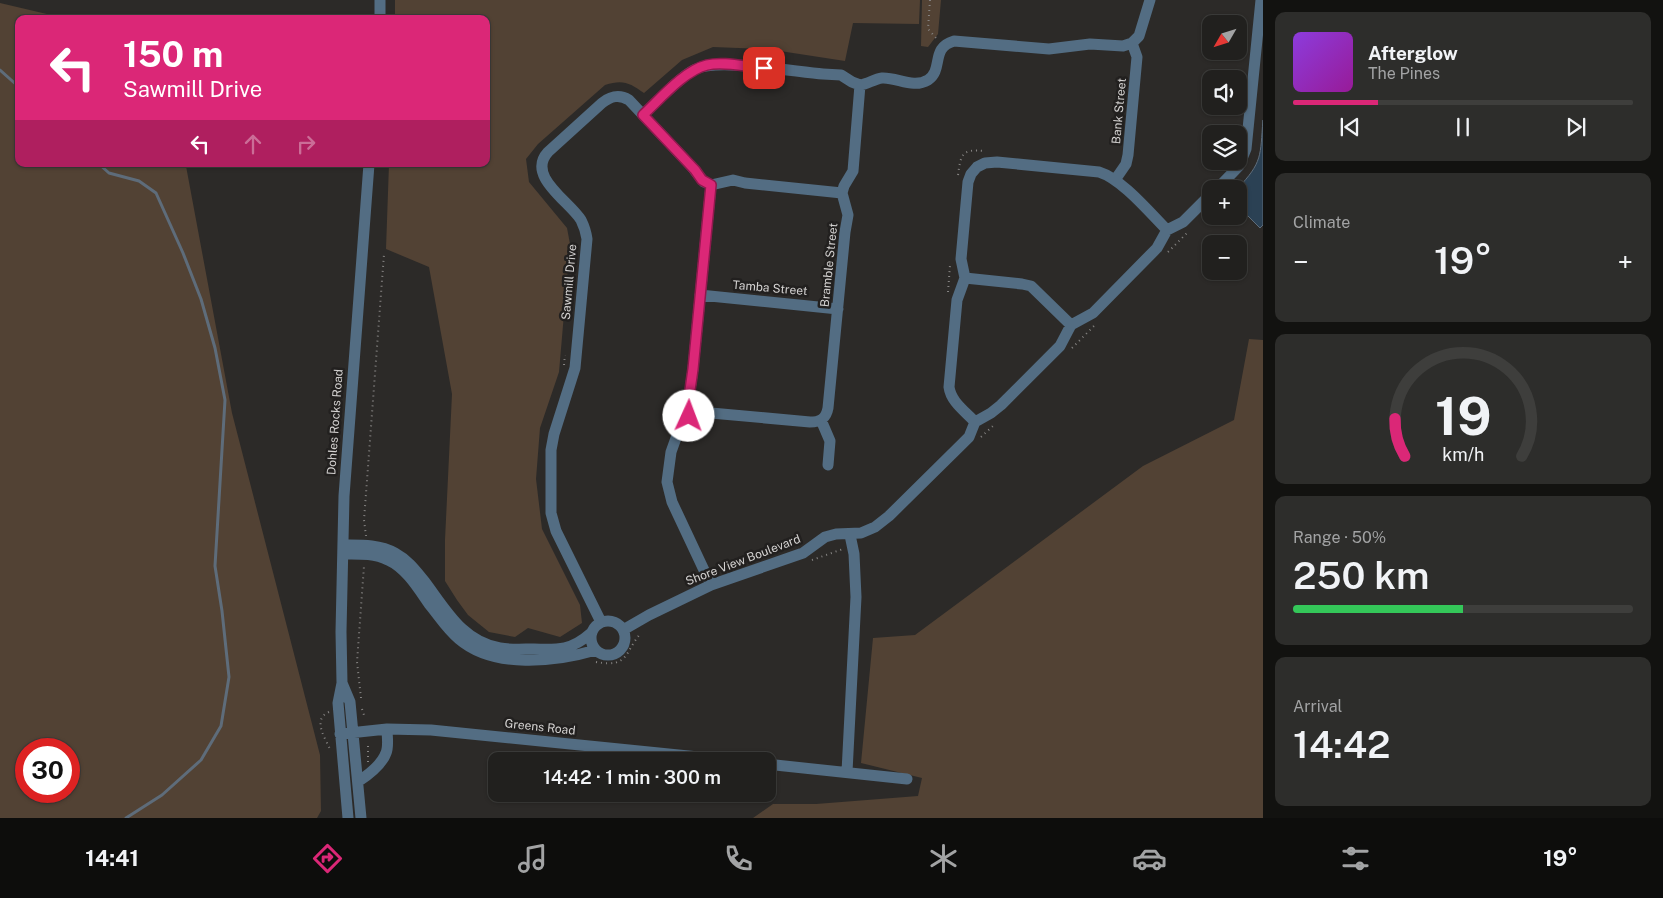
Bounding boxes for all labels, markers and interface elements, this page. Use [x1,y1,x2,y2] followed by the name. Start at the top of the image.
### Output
[1202,15,1248,60] north arrow
[1202,15,1247,280] map controls
[123,34,223,75] text: 150 m
[40,35,105,100] icon: left
[1368,42,1458,64] text: Afterglow
[743,47,785,89] pin
[750,54,778,82] icon: arrive
[1368,64,1440,83] text: The Pines
[1202,70,1247,115] button: sound
[123,76,262,102] text: Sawmill Drive
[1109,77,1129,145] street label: Bank Street
[1336,113,1364,141] icon: previous
[1449,113,1477,141] icon: pause
[1562,113,1590,141] icon: next
[1202,125,1247,170] button: layers
[186,130,214,158] icon: left
[239,130,267,158] icon: ahead
[292,130,320,158] icon: right
[1202,180,1247,225] button: +
[1293,213,1350,232] text: Climate
[818,222,840,308] street label: Bramble Street
[1202,235,1247,280] button: −
[1434,238,1492,283] text: 19°
[559,243,579,320] street label: Sawmill Drive
[1293,245,1309,278] text: −
[1617,245,1633,278] text: +
[732,278,808,298] street label: Tamba Street
[324,369,346,475] street label: Dohles Rocks Road
[1435,386,1491,447] text: 19
[662,389,714,441] position arrow
[1442,444,1484,465] text: km/h
[1293,528,1386,547] text: Range · 50%
[684,532,802,588] street label: Shore View Boulevard
[1293,553,1430,598] text: 250 km
[1293,697,1342,716] text: Arrival
[504,716,576,738] street label: Greens Road
[1293,722,1391,767] text: 14:42
[15,738,80,803] speed limit sign: 30
[543,766,721,788] text: 14:42 · 1 min · 300 m
[310,841,345,876] icon: directions
[515,841,550,876] icon: music
[721,841,756,876] icon: phone
[926,841,961,876] icon: climate
[1132,841,1167,876] icon: car
[1338,841,1373,876] icon: filters
[85,845,139,871] text: 14:41
[1543,845,1578,871] text: 19°

